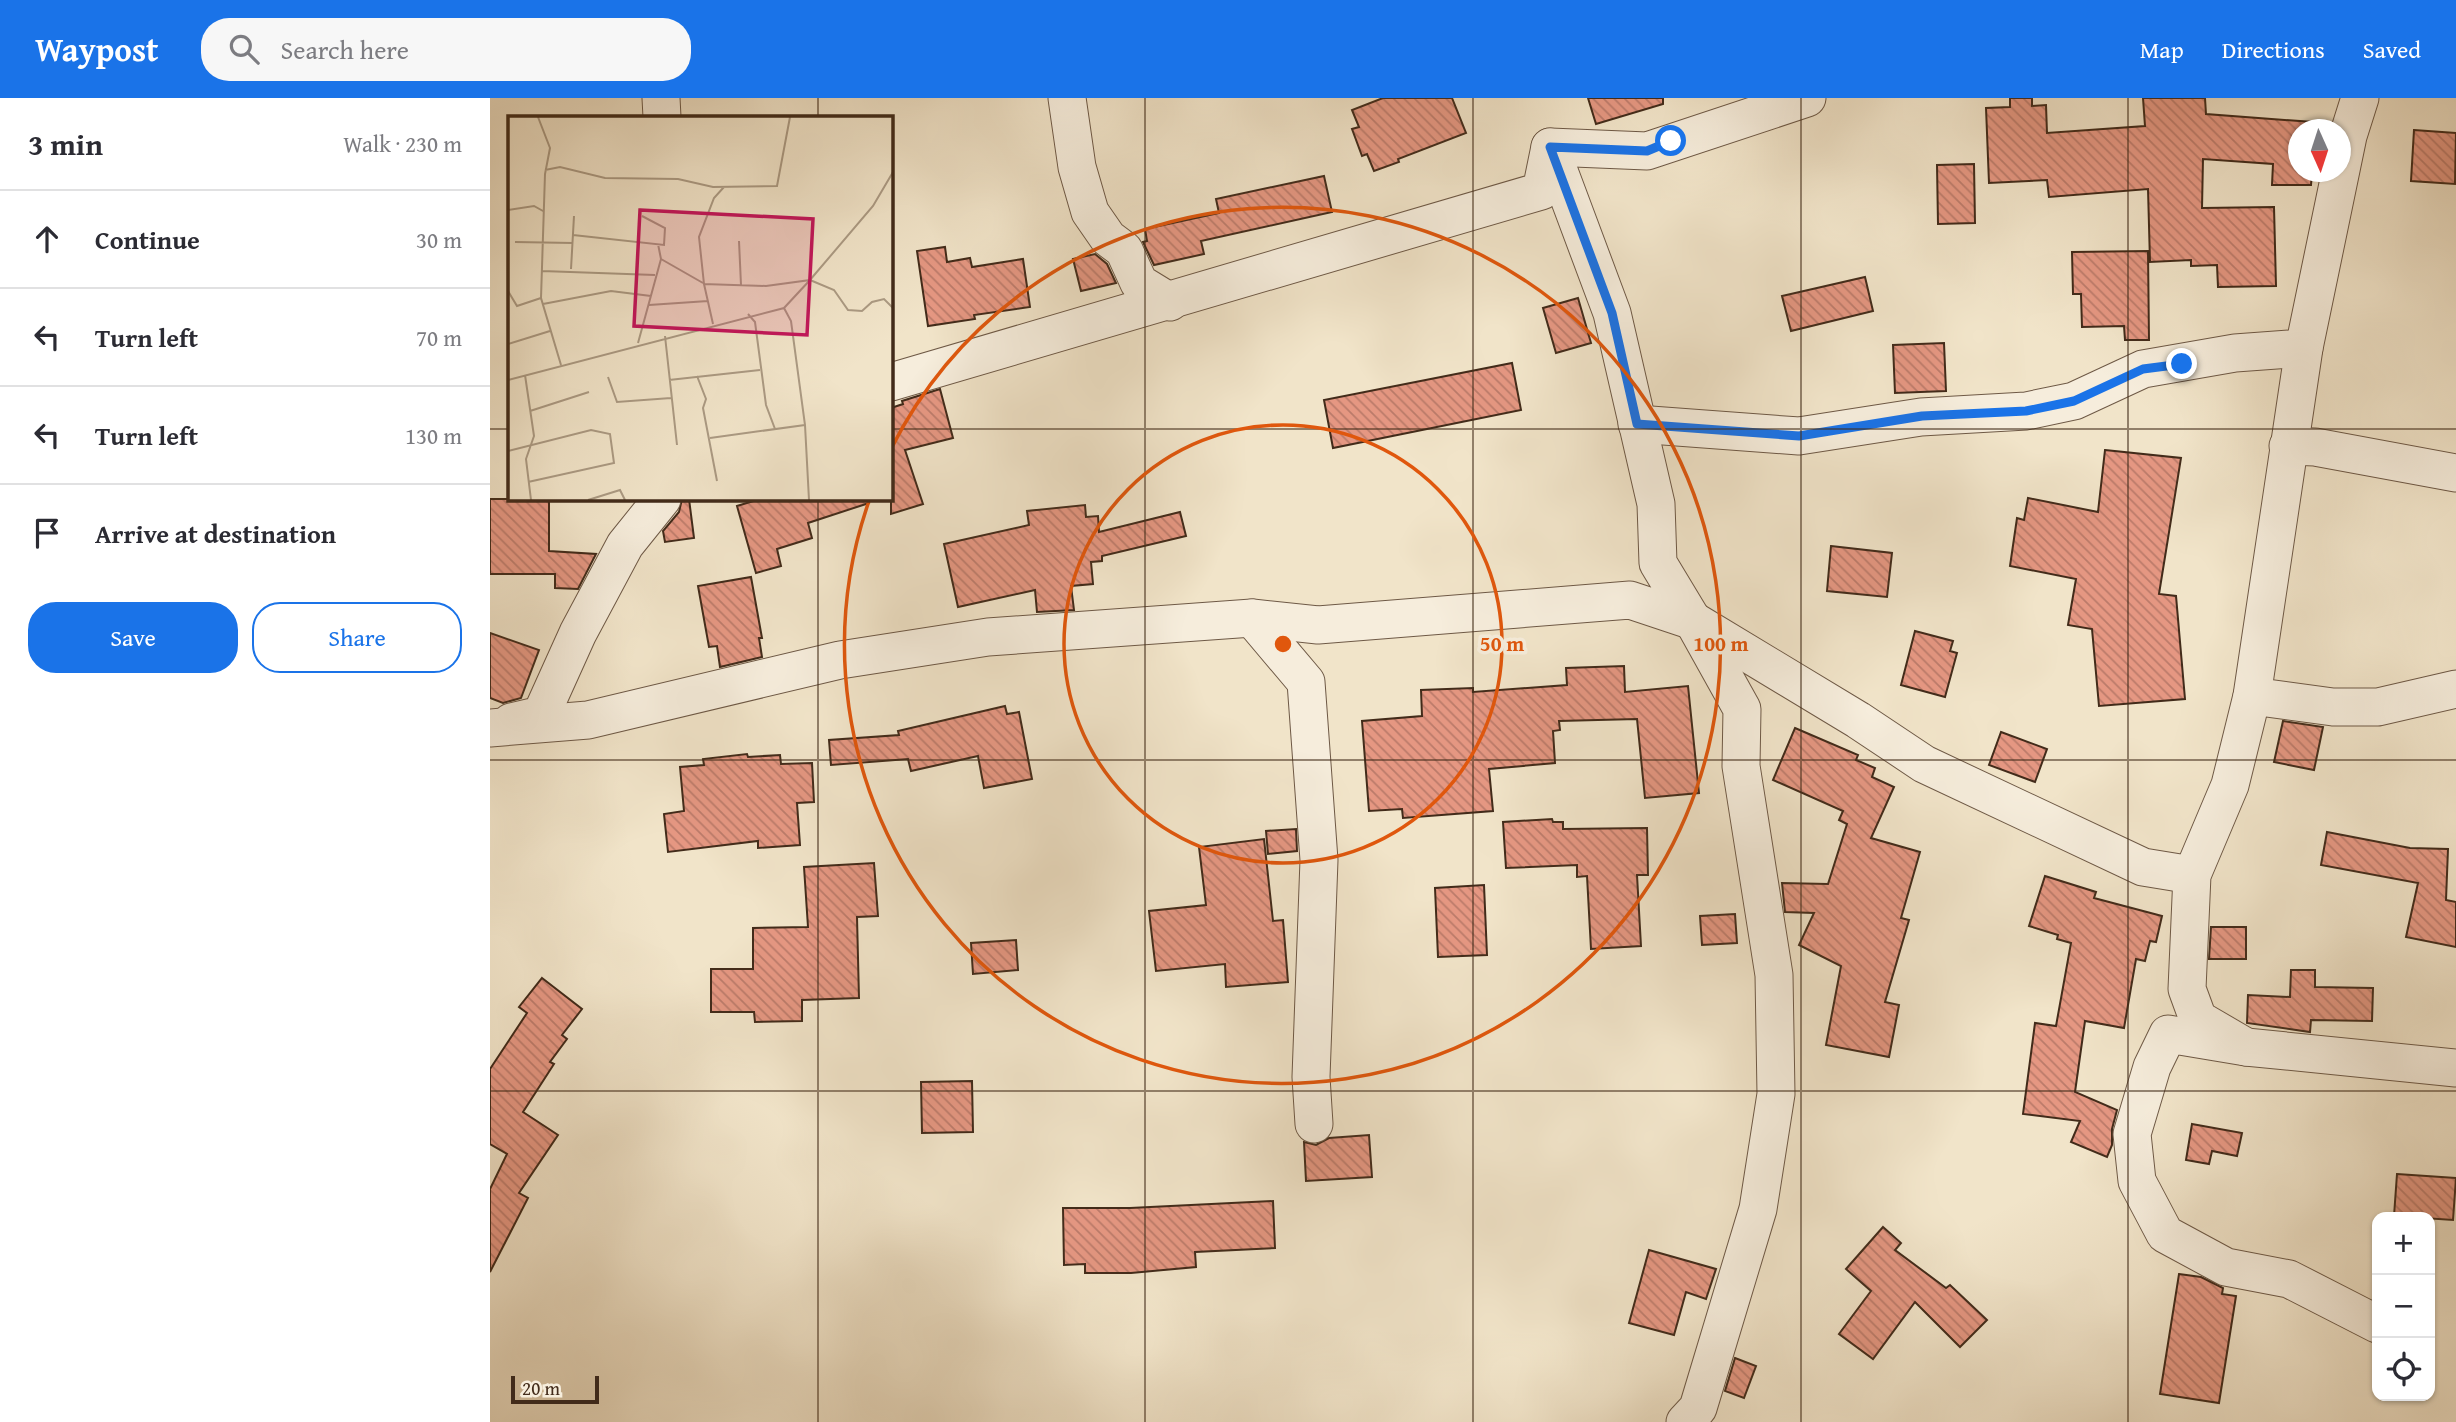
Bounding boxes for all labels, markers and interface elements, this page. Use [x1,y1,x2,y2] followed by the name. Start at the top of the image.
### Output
[201,18,691,81] search box
[35,25,159,73] text: Waypost
[225,30,263,68] icon: search
[281,30,409,69] text: Search here
[2140,32,2184,67] text: Map
[2222,32,2325,67] text: Directions
[2363,32,2421,67] text: Saved
[508,116,892,500] inset map
[2288,119,2351,182] north arrow
[28,122,103,166] text: 3 min
[1655,125,1686,156] route start
[343,127,462,160] text: Walk · 230 m
[28,220,66,258] icon: ahead
[95,220,200,259] text: Continue
[416,223,462,256] text: 30 m
[28,318,66,356] icon: left
[95,318,198,357] text: Turn left
[416,321,462,354] text: 70 m
[2166,348,2197,379] route end
[28,416,66,454] icon: left
[95,416,198,455] text: Turn left
[405,419,462,452] text: 130 m
[28,514,66,552] icon: arrive
[95,514,336,553] text: Arrive at destination
[28,602,238,673] button: Save
[252,602,462,673] button: Share
[1480,628,1524,659] text: 50 m
[1693,628,1749,659] text: 100 m
[1271,632,1295,656] centre of rings
[2372,1212,2435,1401] map controls
[2372,1212,2435,1275] button: +
[2372,1275,2435,1338] button: −
[2372,1338,2435,1401] button: locate
[511,1373,598,1405] scale bar
[522,1374,560,1402] text: 20 m

